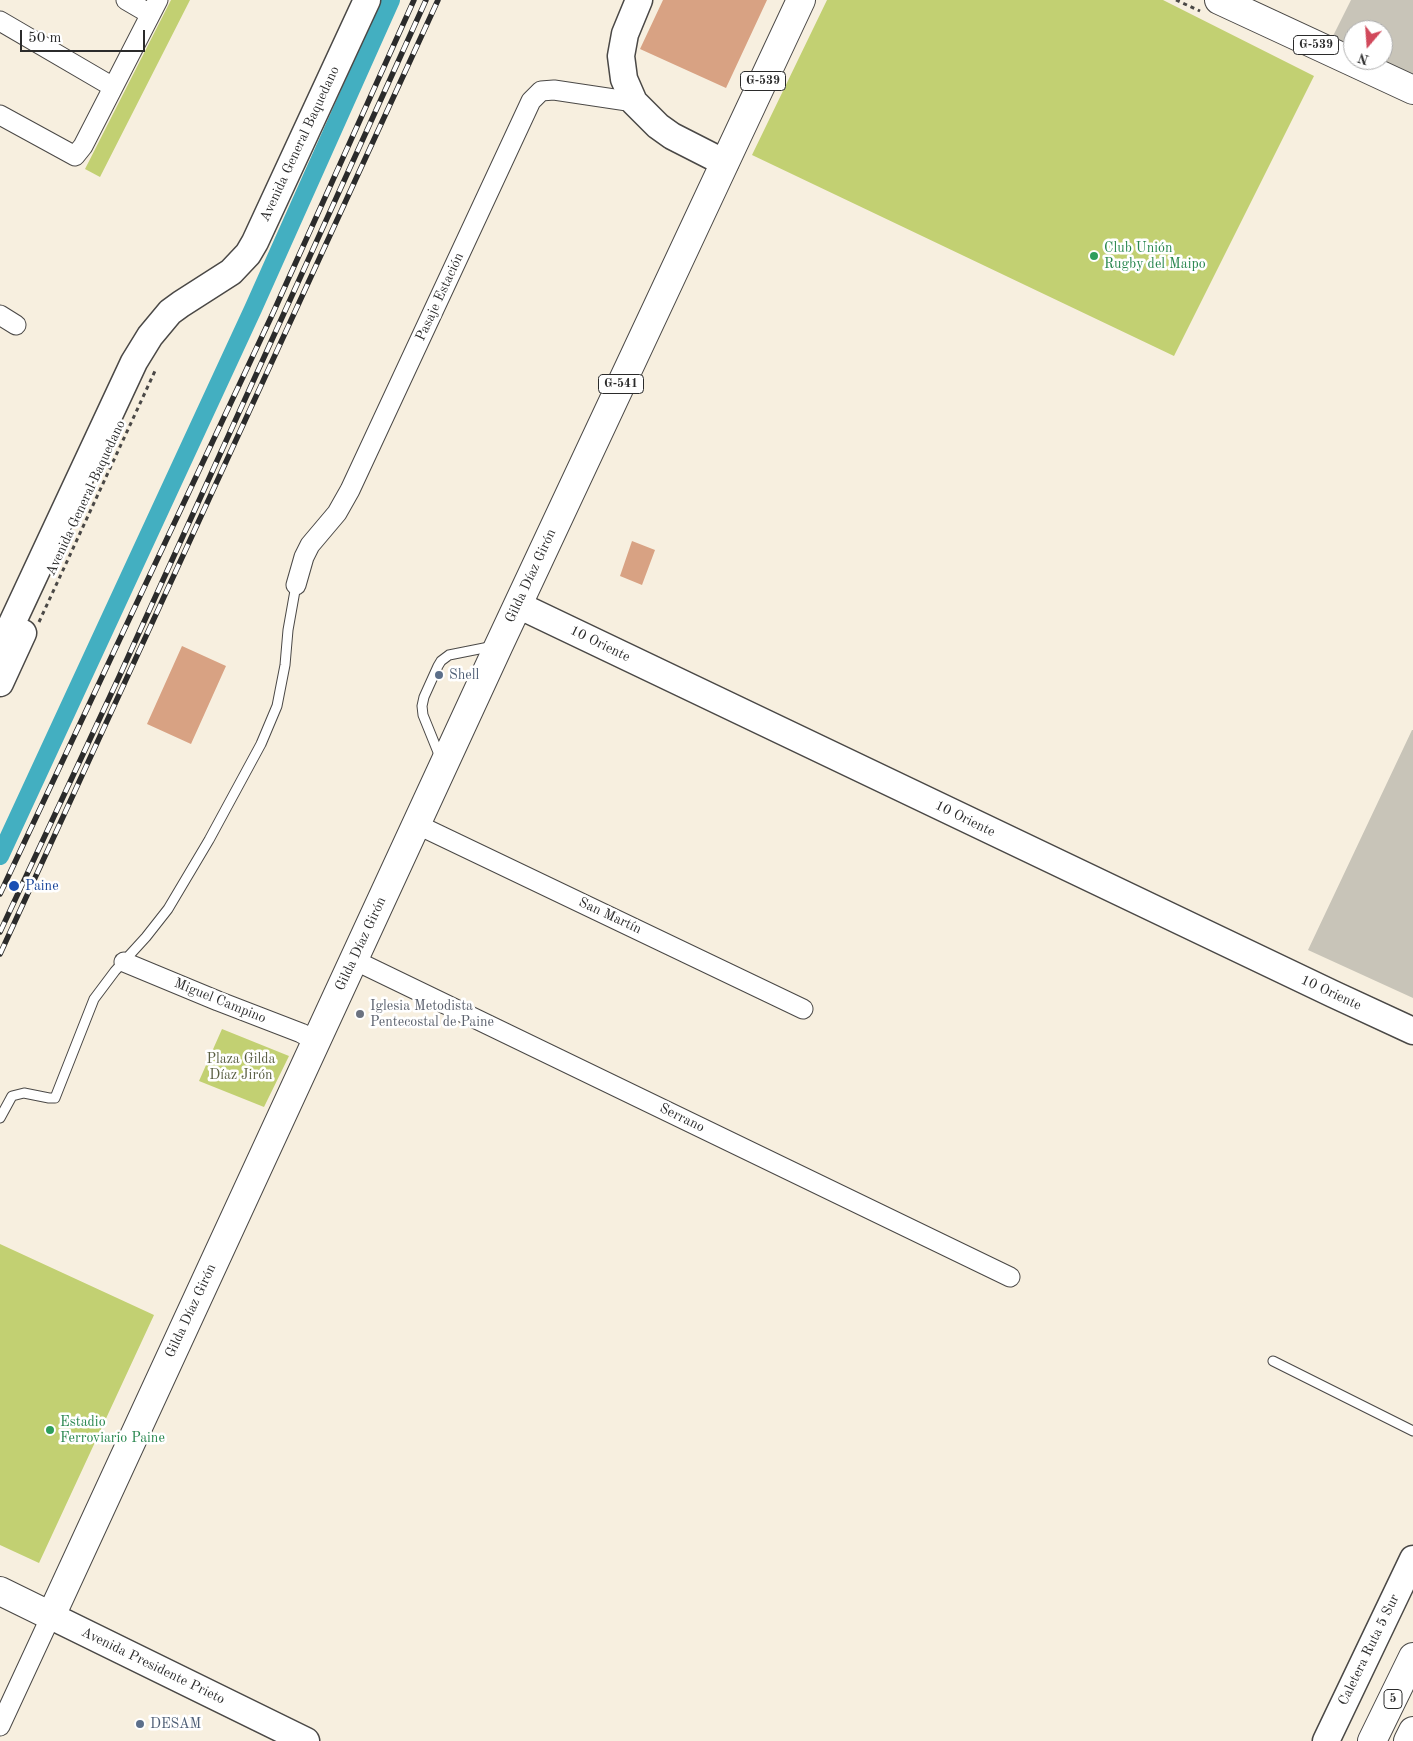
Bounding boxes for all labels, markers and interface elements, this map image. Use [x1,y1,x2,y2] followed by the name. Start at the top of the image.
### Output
[22,20,148,52] scale bar
[1343,20,1393,70] north arrow
[28,31,62,46] text: 50 m
[1294,36,1338,54] road number: G-539
[1356,50,1371,67] text: N
[257,64,343,224] street label: Avenida General Baquedano
[740,72,786,90] road number: G-539
[1104,240,1206,272] place label: Club Unión Rugby del Maipo
[412,250,468,344] street label: Pasaje Estación
[1088,250,1100,262] marker: Club Unión Rugby del Maipo
[598,374,644,394] road number: G-541
[43,418,129,578] street label: Avenida General Baquedano
[502,526,560,626] street label: Gilda Díaz Girón
[567,622,633,666] street label: 10 Oriente
[449,667,479,683] place label: Shell
[433,669,445,681] marker: Shell
[932,797,998,841] street label: 10 Oriente
[25,878,59,894] place label: Paine
[7,879,21,893] marker: Paine
[332,894,390,994] street label: Gilda Díaz Girón
[576,894,644,938] street label: San Martín
[1298,972,1364,1014] street label: 10 Oriente
[172,975,268,1027] street label: Miguel Campino
[370,998,494,1030] place label: Iglesia Metodista Pentecostal de Paine
[354,1008,366,1020] marker: Iglesia Metodista Pentecostal de Paine
[206,1051,276,1084] park label: Plaza Gilda Díaz Jirón
[657,1100,707,1136] street label: Serrano
[162,1261,220,1361] street label: Gilda Díaz Girón
[60,1414,165,1446] place label: Estadio Ferroviario Paine
[44,1424,56,1436] marker: Estadio Ferroviario Paine
[1335,1592,1403,1708] street label: Caletera Ruta 5 Sur
[78,1624,228,1708] street label: Avenida Presidente Prieto
[1384,1690,1402,1708] road number: 5
[150,1716,201,1732] place label: DESAM
[134,1718,146,1730] marker: DESAM

